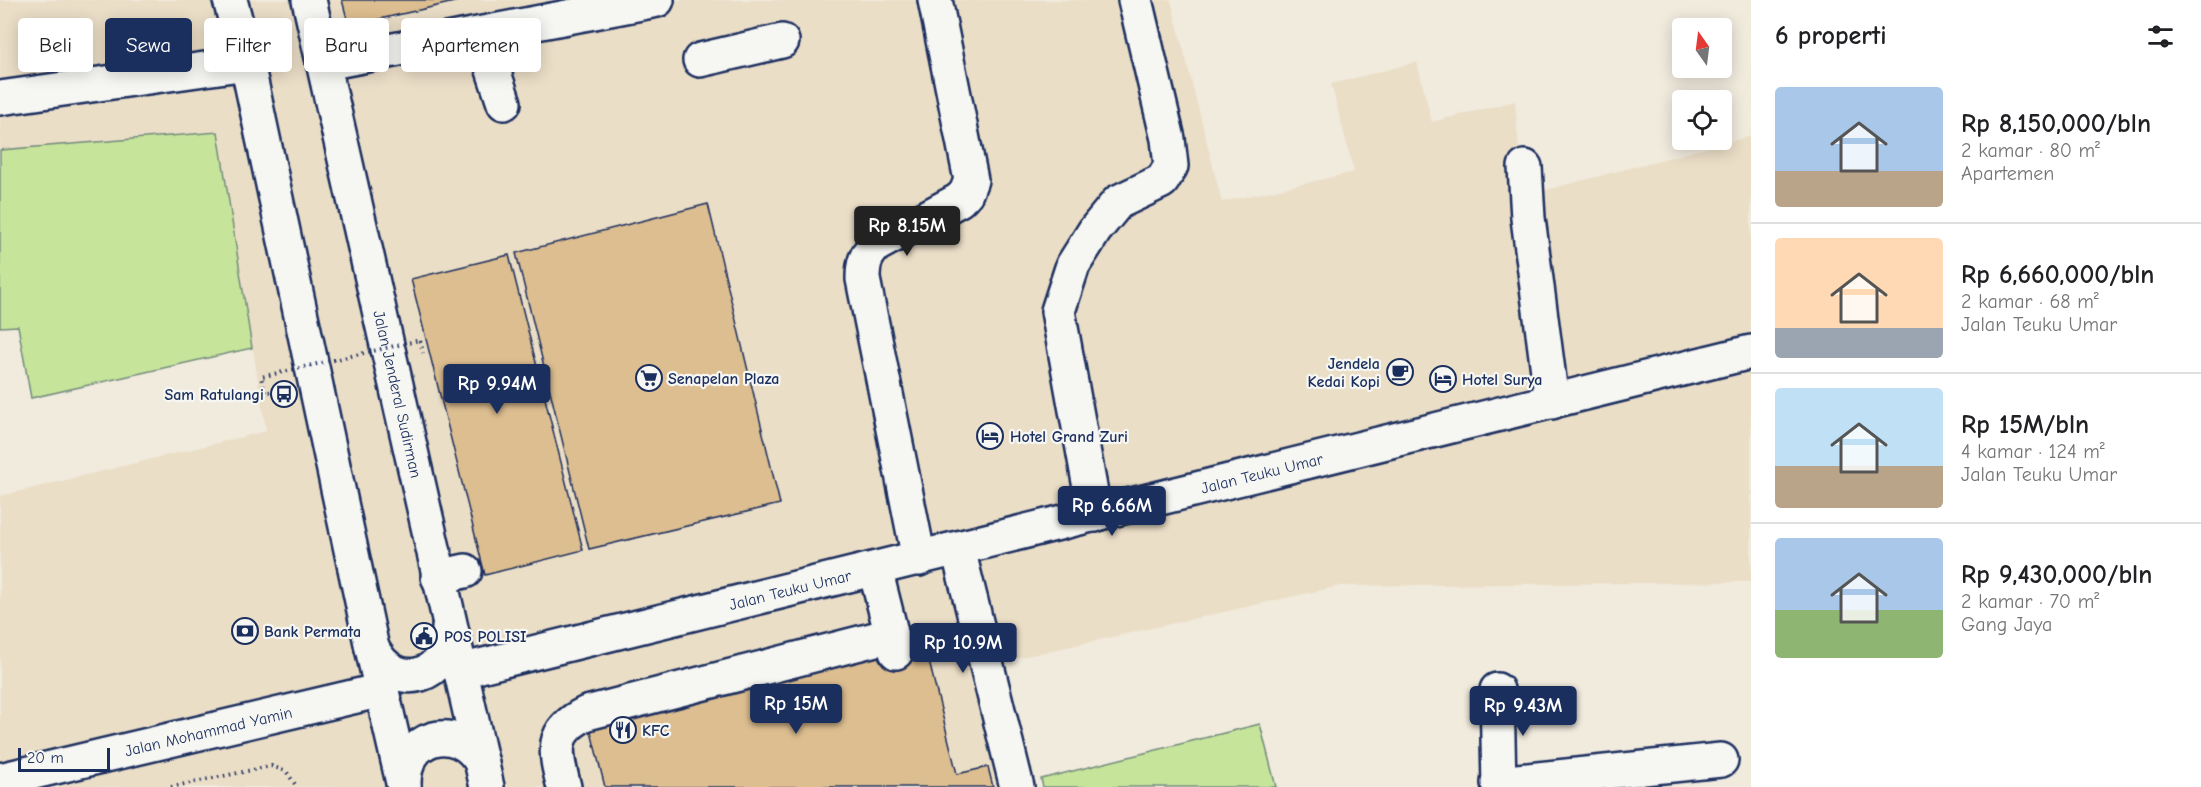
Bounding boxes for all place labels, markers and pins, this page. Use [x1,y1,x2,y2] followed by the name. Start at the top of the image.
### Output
[845,206,969,257] pin: Rp 8.15M
[1308,355,1380,391] place label: Jendela Kedai Kopi
[1385,357,1415,387] cafe icon: Jendela Kedai Kopi
[634,363,664,393] supermarket icon: Senapelan Plaza
[435,364,559,415] pin: Rp 9.94M
[1428,364,1458,394] hotel icon: Hotel Surya
[668,370,779,388] place label: Senapelan Plaza
[1462,371,1542,389] place label: Hotel Surya
[269,379,299,409] bus stop icon: Sam Ratulangi
[164,386,264,404] place label: Sam Ratulangi
[975,421,1005,451] hotel icon: Hotel Grand Zuri
[1010,428,1128,446] place label: Hotel Grand Zuri
[1050,486,1174,537] pin: Rp 6.66M
[230,616,260,646] bank icon: Bank Permata
[409,621,439,651] public building icon: POS POLISI
[264,623,361,641] place label: Bank Permata
[901,623,1025,674] pin: Rp 10.9M
[444,628,526,646] place label: POS POLISI
[747,684,845,735] pin: Rp 15M
[1461,686,1585,737] pin: Rp 9.43M
[608,715,638,745] restaurant icon: KFC
[642,722,670,740] place label: KFC

